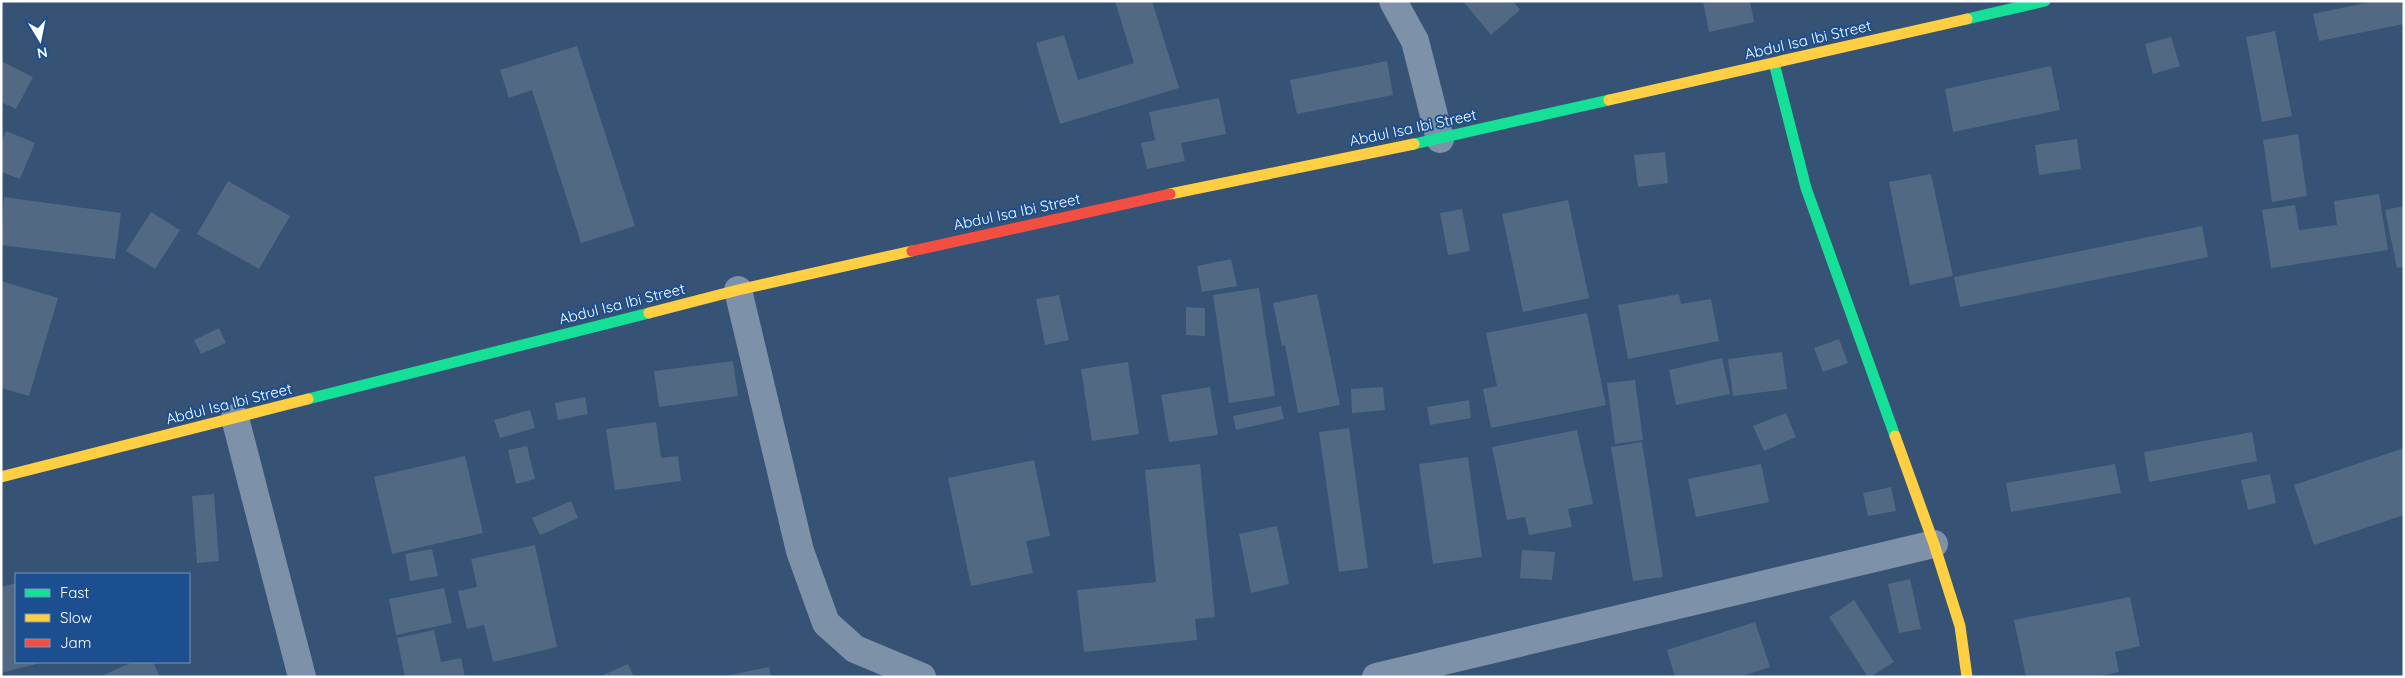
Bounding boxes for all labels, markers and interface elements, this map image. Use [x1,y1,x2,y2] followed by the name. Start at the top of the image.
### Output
[15,15,65,65] north arrow
[1743,16,1873,63] street label: Abdul Isa Ibi Street
[36,43,49,63] text: N
[1348,105,1478,150] street label: Abdul Isa Ibi Street
[952,189,1082,234] street label: Abdul Isa Ibi Street
[557,279,687,328] street label: Abdul Isa Ibi Street
[164,379,294,428] street label: Abdul Isa Ibi Street
[15,573,190,663] legend
[60,583,89,602] text: Fast
[60,608,92,627] text: Slow
[60,633,91,652] text: Jam

